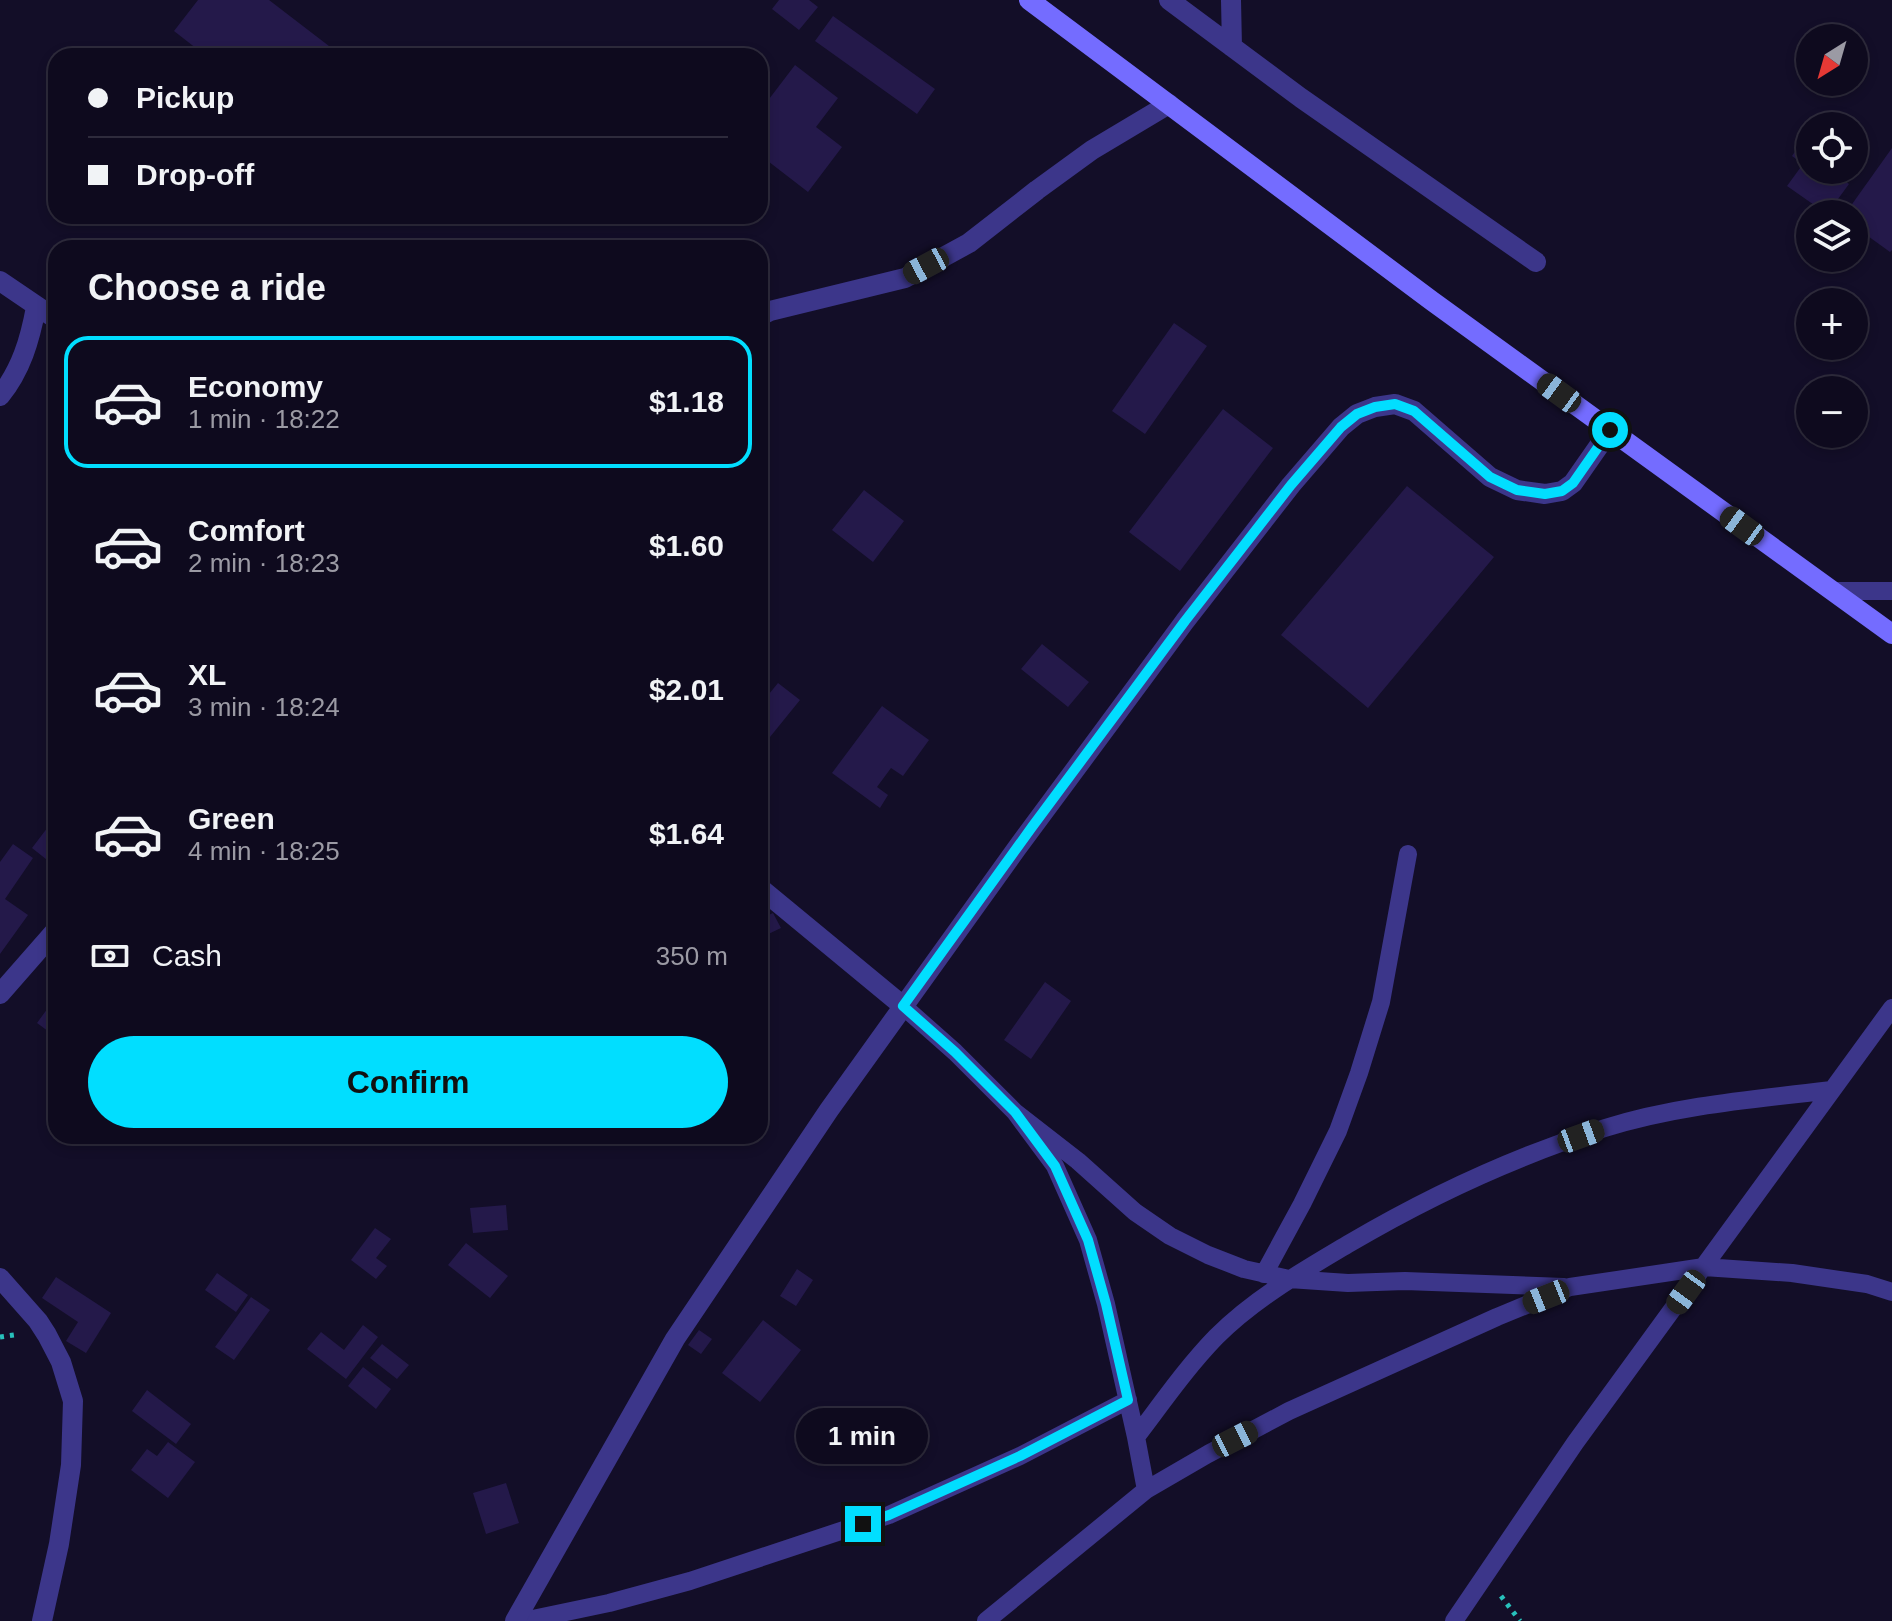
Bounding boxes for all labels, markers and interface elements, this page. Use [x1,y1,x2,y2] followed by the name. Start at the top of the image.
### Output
[1796,24,1868,96] north arrow
[1796,24,1868,448] map controls
[136,81,234,114] text: Pickup
[1796,112,1868,184] button: locate
[136,158,254,191] text: Drop-off
[1796,200,1868,272] button: layers
[899,244,953,288] car
[88,267,326,308] text: Choose a ride
[1796,288,1868,360] button: +
[92,366,164,438] icon: car
[1533,369,1585,417] car
[188,370,323,403] text: Economy
[1796,376,1868,448] button: −
[649,385,724,418] text: $1.18
[188,404,340,434] text: 1 min · 18:22
[1592,412,1628,448] route start
[1716,502,1768,550] car
[92,510,164,582] icon: car
[188,514,305,547] text: Comfort
[649,529,724,562] text: $1.60
[188,548,340,578] text: 2 min · 18:23
[92,654,164,726] icon: car
[188,658,226,691] text: XL
[649,673,724,706] text: $2.01
[188,692,340,722] text: 3 min · 18:24
[92,798,164,870] icon: car
[188,802,275,835] text: Green
[649,817,724,850] text: $1.64
[188,836,340,866] text: 4 min · 18:25
[88,934,132,978] icon: cash
[152,939,222,972] text: Cash
[656,941,728,971] text: 350 m
[88,1036,728,1128] button: Confirm
[1554,1117,1608,1155] car
[1662,1266,1710,1318] car
[1519,1277,1573,1317] car
[797,1408,929,1464] callout: 1 min
[1208,1417,1262,1461] car
[828,1421,896,1451] text: 1 min
[845,1506,881,1542] route end

